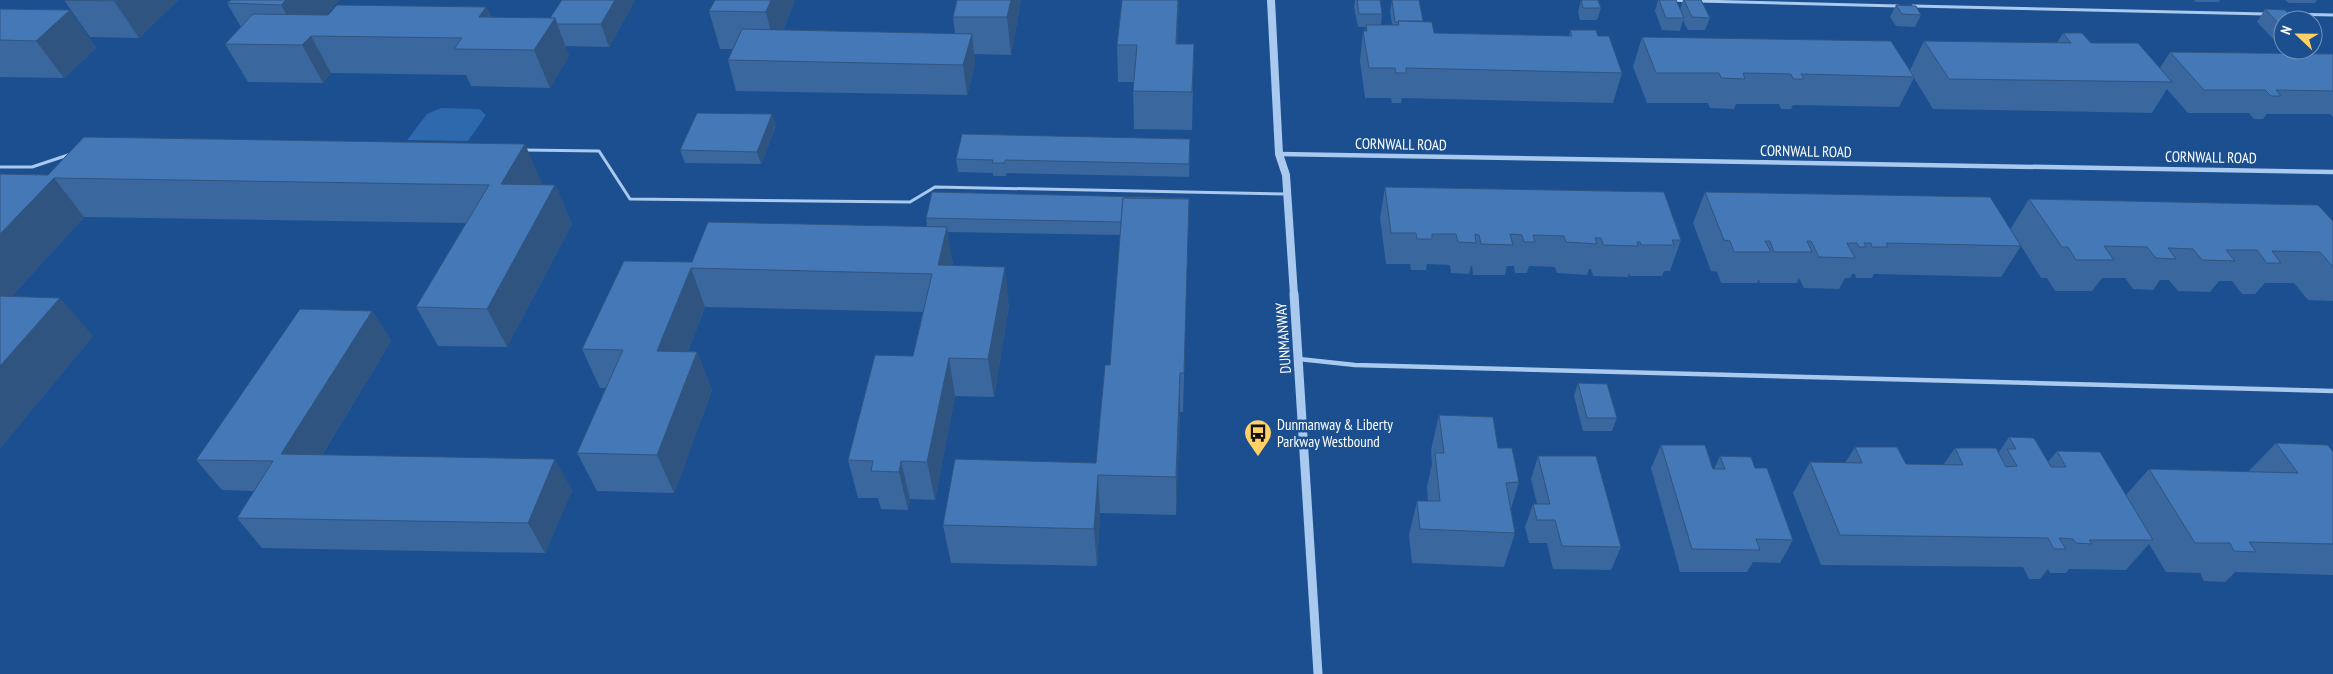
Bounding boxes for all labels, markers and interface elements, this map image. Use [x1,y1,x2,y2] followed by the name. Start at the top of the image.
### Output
[2273,10,2323,60] north arrow
[2276,23,2296,37] text: N
[1355,134,1447,154] street label: CORNWALL ROAD
[1760,141,1852,161] street label: CORNWALL ROAD
[2165,147,2257,167] street label: CORNWALL ROAD
[1271,302,1295,374] street label: DUNMANWAY
[1277,415,1393,451] place label: Dunmanway & Liberty Parkway Westbound
[1243,418,1273,457] bus stop icon: Dunmanway & Liberty Parkway Westbound

